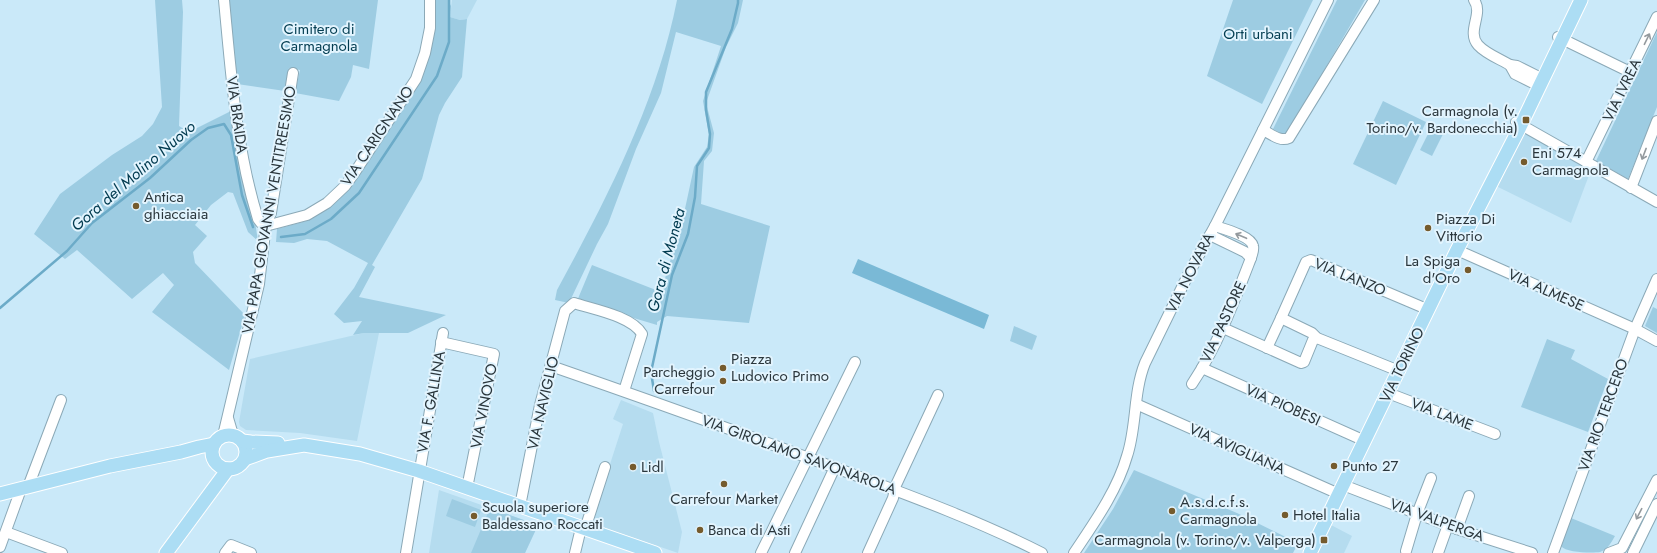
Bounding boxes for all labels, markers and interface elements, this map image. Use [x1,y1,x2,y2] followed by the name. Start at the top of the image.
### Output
[281,18,357,57] park label: Cimitero di Carmagnola
[1223,23,1293,45] park label: Orti urbani
[1644,33,1651,45] one-way arrow
[1597,54,1647,125] street label: VIA IVREA
[221,75,253,155] street label: VIA BRAIDA
[335,81,419,191] street label: VIA CARIGNANO
[236,84,302,336] street label: VIA PAPA GIOVANNI VENTITREESIMO
[1366,100,1518,139] place label: Carmagnola (v. Torino/v. Bardonecchia)
[66,115,201,237] water label: Gora del Molino Nuovo
[1521,115,1531,125] marker: Carmagnola (v. Torino/v. Bardonecchia)
[1532,142,1609,181] place label: Eni 574 Carmagnola
[1640,148,1648,160] one-way arrow
[1519,157,1529,167] marker: Eni 574 Carmagnola
[144,186,208,225] place label: Antica ghiacciaia
[131,201,141,211] marker: Antica ghiacciaia
[641,205,691,315] water label: Gora di Moneta
[1436,208,1495,247] place label: Piazza Di Vittorio
[1423,223,1433,233] marker: Piazza Di Vittorio
[1160,229,1220,317] street label: VIA NOVARA
[1236,232,1248,240] one-way arrow
[1405,250,1460,289] place label: La Spiga d'Oro
[1311,253,1389,301] street label: VIA LANZO
[1504,263,1588,317] street label: VIA ALMESE
[1463,265,1473,275] marker: La Spiga d'Oro
[1194,277,1252,367] street label: VIA PASTORE
[1374,323,1430,406] street label: VIA TORINO
[731,348,829,387] place label: Piazza Ludovico Primo
[411,349,451,455] street label: VIA F. GALLINA
[522,354,564,452] street label: VIA NAVIGLIO
[1572,355,1634,475] street label: VIA RIO TERCERO
[465,361,503,450] street label: VIA VINOVO
[643,361,716,400] place label: Parcheggio Carrefour
[718,363,728,373] marker: Piazza Ludovico Primo
[718,376,728,386] marker: Parcheggio Carrefour
[1242,379,1324,431] street label: VIA PIOBESI
[1407,392,1477,436] street label: VIA LAME
[698,409,900,501] street label: VIA GIROLAMO SAVONAROLA
[1185,418,1289,480] street label: VIA AVIGLIANA
[1342,455,1398,477] place label: Punto 27
[641,456,664,478] place label: Lidl
[1329,461,1339,471] marker: Punto 27
[628,462,638,472] marker: Lidl
[719,479,729,489] marker: Carrefour Market
[670,488,778,510] place label: Carrefour Market
[1180,491,1257,530] place label: A.s.d.c.f.s. Carmagnola
[1387,493,1487,547] street label: VIA VALPERGA
[482,496,603,535] place label: Scuola superiore Baldessano Roccati
[1293,504,1360,526] place label: Hotel Italia
[1167,506,1177,516] marker: A.s.d.c.f.s. Carmagnola
[1635,508,1642,520] one-way arrow
[1280,510,1290,520] marker: Hotel Italia
[469,511,479,521] marker: Scuola superiore Baldessano Roccati
[708,519,791,541] place label: Banca di Asti
[695,525,705,535] marker: Banca di Asti
[1094,529,1316,551] place label: Carmagnola (v. Torino/v. Valperga)
[1319,535,1329,545] marker: Carmagnola (v. Torino/v. Valperga)

